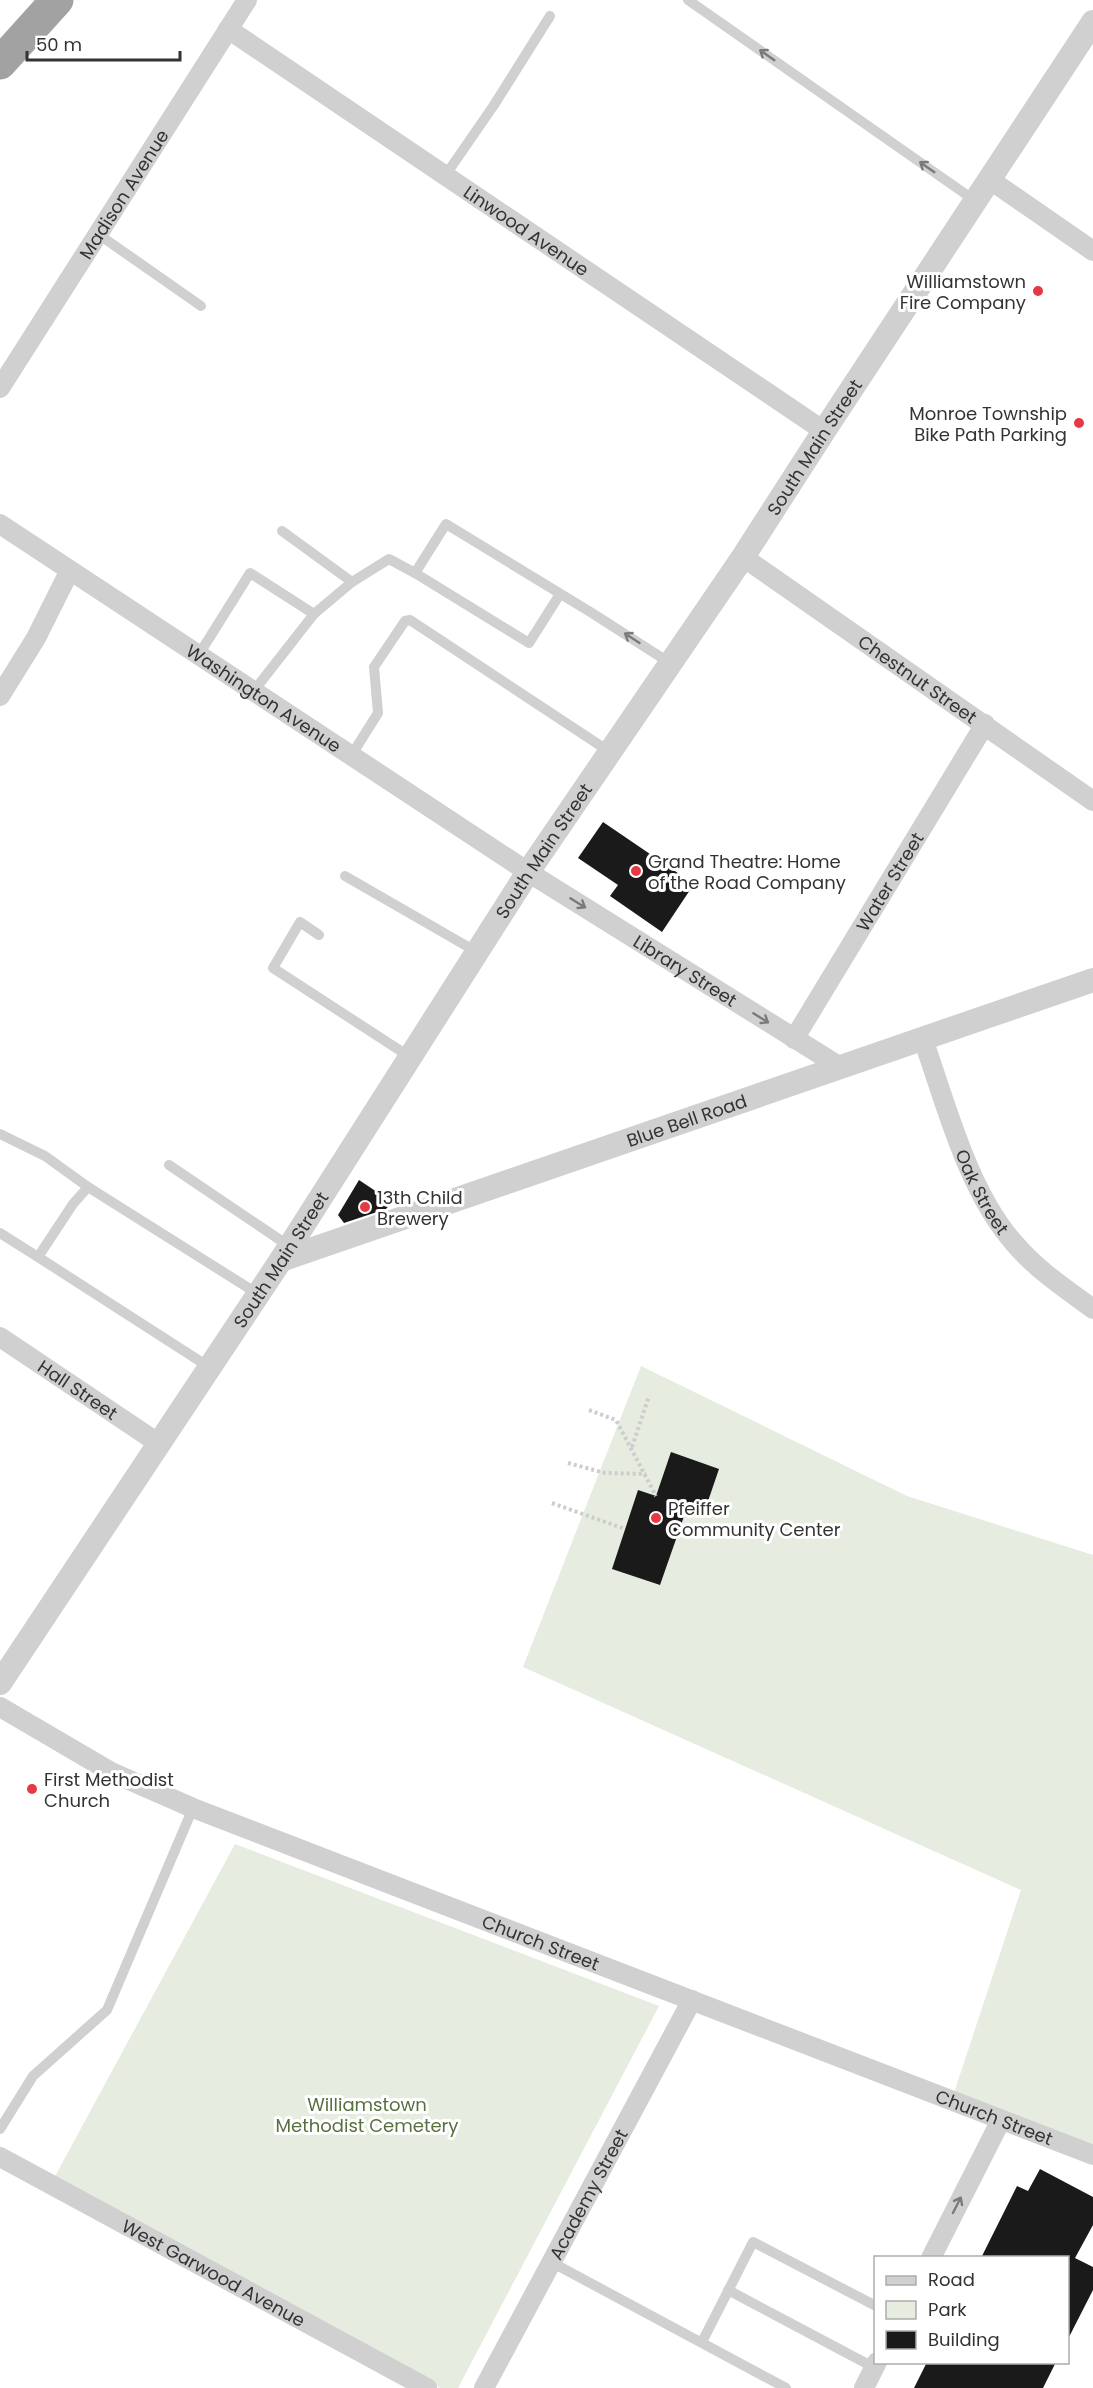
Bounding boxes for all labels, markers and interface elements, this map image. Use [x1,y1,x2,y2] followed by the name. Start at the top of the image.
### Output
[27,24,180,62] scale bar
[36,32,82,57] text: 50 m
[759,49,775,61] one-way arrow
[73,124,174,264] street label: Madison Avenue
[919,161,935,173] one-way arrow
[459,179,594,282] street label: Linwood Avenue
[900,269,1026,315] place label: Williamstown Fire Company
[1031,284,1045,298] marker: Williamstown Fire Company
[761,374,867,520] street label: South Main Street
[909,401,1067,447] place label: Monroe Township Bike Path Parking
[1072,416,1086,430] marker: Monroe Township Bike Path Parking
[853,629,982,729] street label: Chestnut Street
[624,632,640,644] one-way arrow
[181,638,346,758] street label: Washington Avenue
[489,778,598,923] street label: South Main Street
[850,827,929,936] street label: Water Street
[648,849,846,895] place label: Grand Theatre: Home of the Road Company
[629,864,643,878] marker: Grand Theatre: Home of the Road Company
[569,898,586,910] one-way arrow
[629,929,742,1012] street label: Library Street
[752,1013,769,1025] one-way arrow
[623,1088,750,1152] street label: Blue Bell Road
[950,1145,1015,1239] street label: Oak Street
[377,1185,463,1231] place label: 13th Child Brewery
[227,1187,334,1332] street label: South Main Street
[358,1200,372,1214] marker: 13th Child Brewery
[33,1354,123,1425] street label: Hall Street
[668,1496,841,1542] place label: Pfeiffer Community Center
[649,1511,663,1525] marker: Pfeiffer Community Center
[44,1767,174,1813] place label: First Methodist Church
[25,1782,39,1796] marker: First Methodist Church
[479,1908,603,1976] street label: Church Street
[932,2083,1057,2151] street label: Church Street
[276,2092,458,2138] park label: Williamstown Methodist Cemetery
[543,2124,633,2264] street label: Academy Street
[952,2197,964,2215] one-way arrow
[118,2213,310,2332] street label: West Garwood Avenue
[874,2256,1069,2364] legend
[928,2267,975,2292] text: Road
[928,2297,967,2322] text: Park
[928,2327,1000,2352] text: Building

